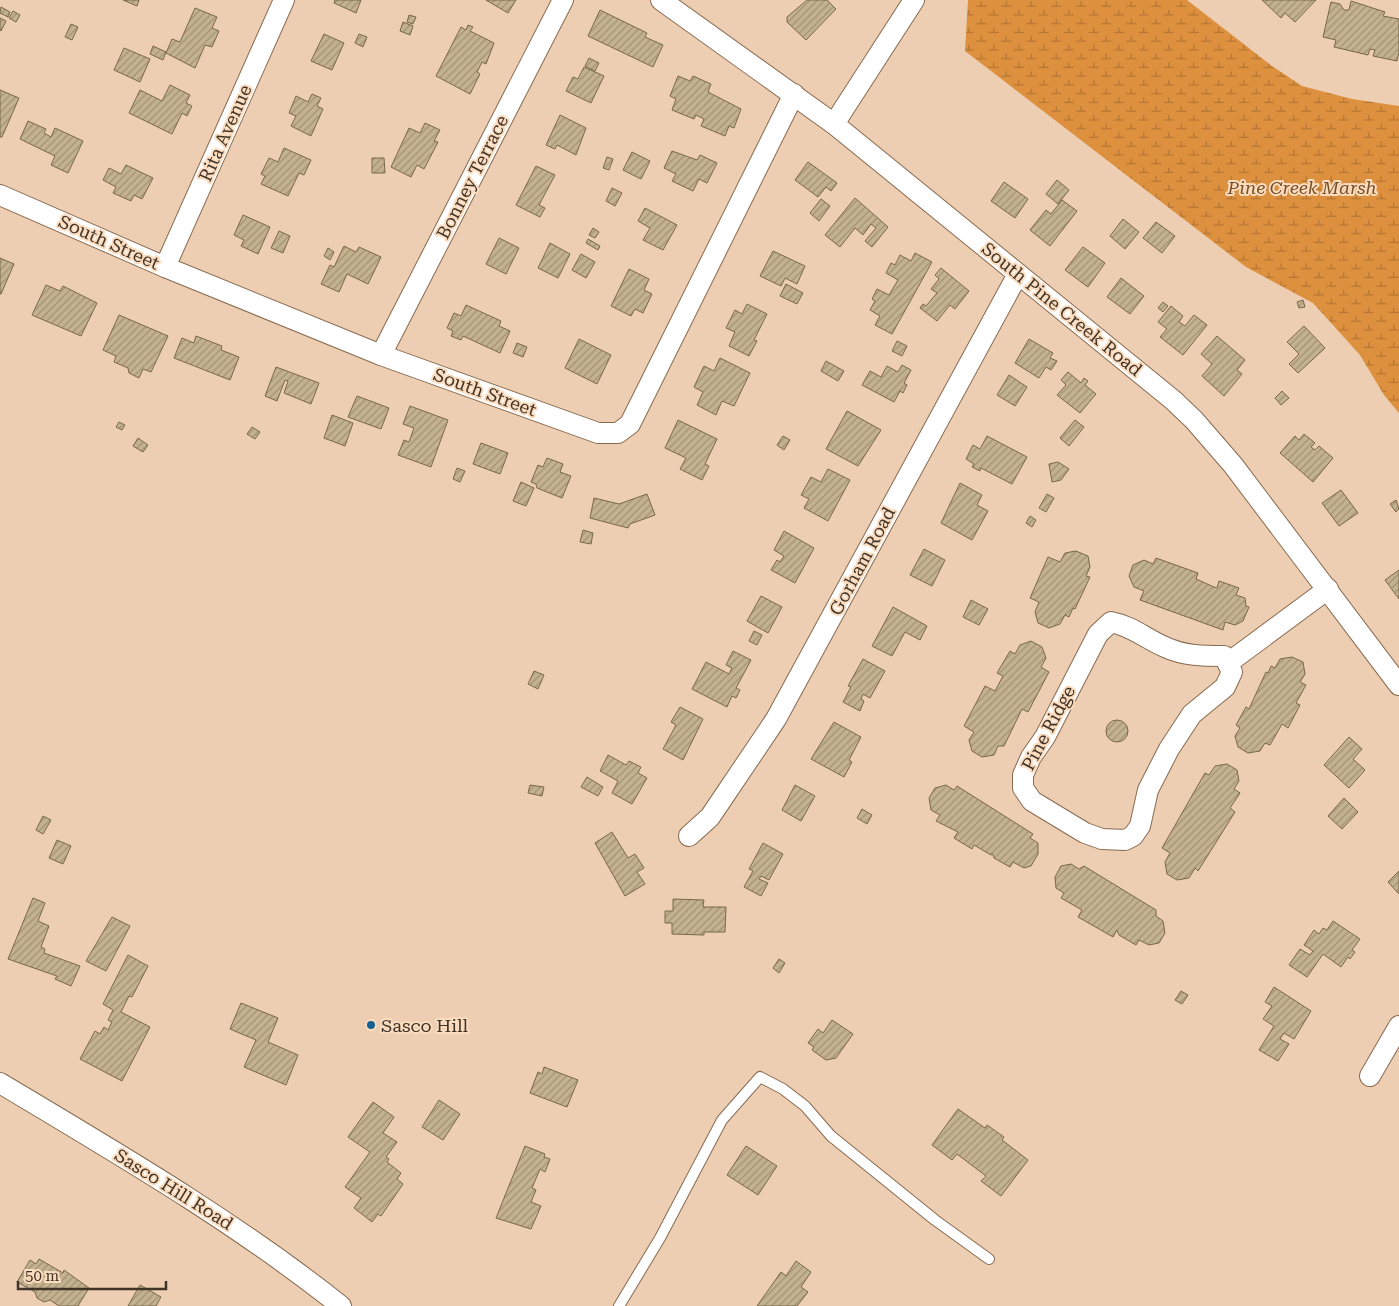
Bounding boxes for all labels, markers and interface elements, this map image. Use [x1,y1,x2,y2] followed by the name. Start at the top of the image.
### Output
[194,81,256,185] street label: Rita Avenue
[432,111,512,242] street label: Bonney Terrace
[1227,177,1377,198] park label: Pine Creek Marsh
[55,210,163,274] street label: South Street
[978,238,1147,380] street label: South Pine Creek Road
[431,364,540,420] street label: South Street
[825,503,900,619] street label: Gorham Road
[1017,682,1079,774] street label: Pine Ridge
[381,1015,468,1036] place label: Sasco Hill
[365,1019,377,1031] marker: Sasco Hill
[111,1144,238,1234] street label: Sasco Hill Road
[18,1258,165,1290] scale bar
[25,1267,60,1285] text: 50 m

